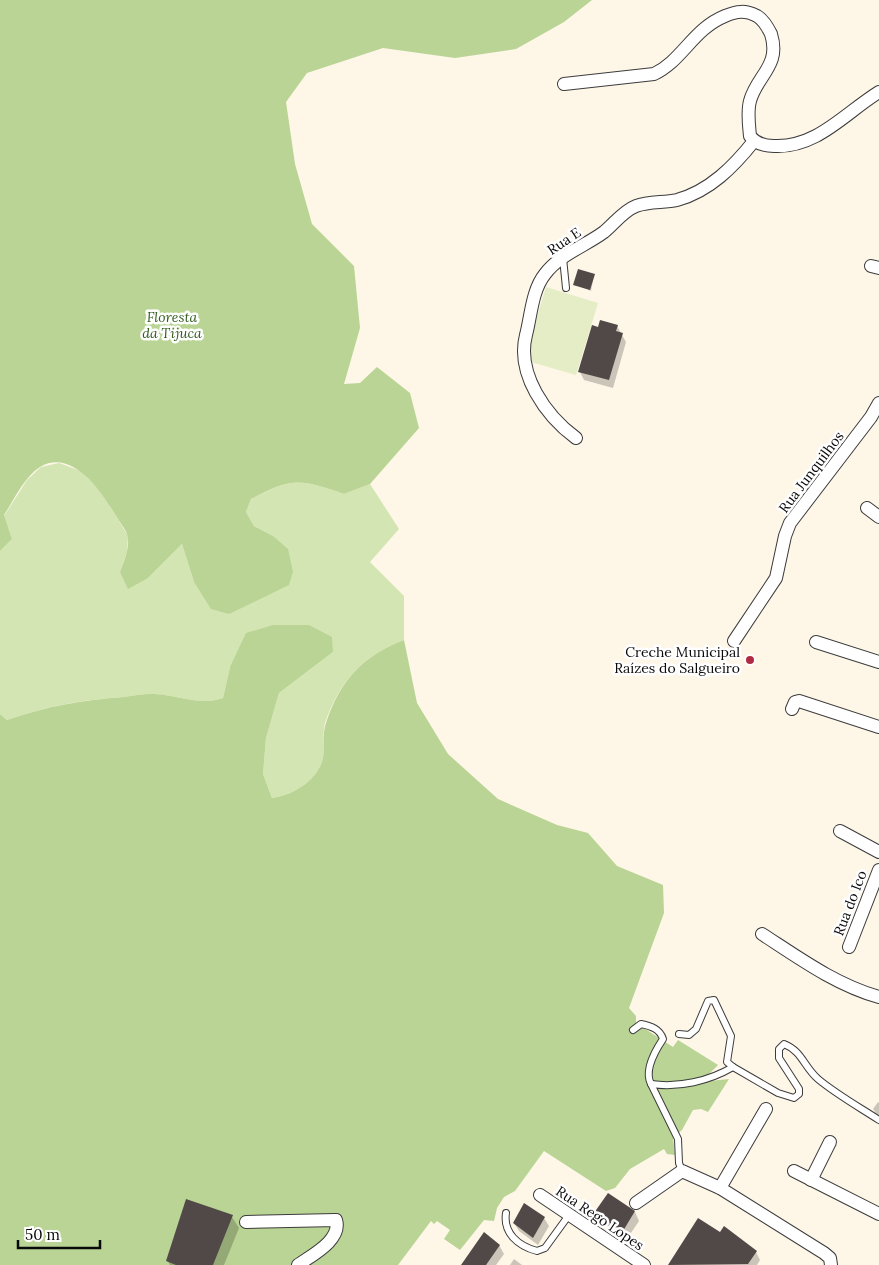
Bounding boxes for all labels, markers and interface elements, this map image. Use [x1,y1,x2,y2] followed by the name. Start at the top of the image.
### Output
[544,223,585,259] street label: Rua E
[142,308,202,342] park label: Floresta da Tijuca
[775,428,847,516] street label: Rua Junquilhos
[614,643,740,677] place label: Creche Municipal Raízes do Salgueiro
[744,654,756,666] marker: Creche Municipal Raízes do Salgueiro
[829,868,871,938] street label: Rua do Ico
[552,1182,648,1254] street label: Rua Rego Lopes
[18,1218,100,1250] scale bar
[25,1225,60,1244] text: 50 m

